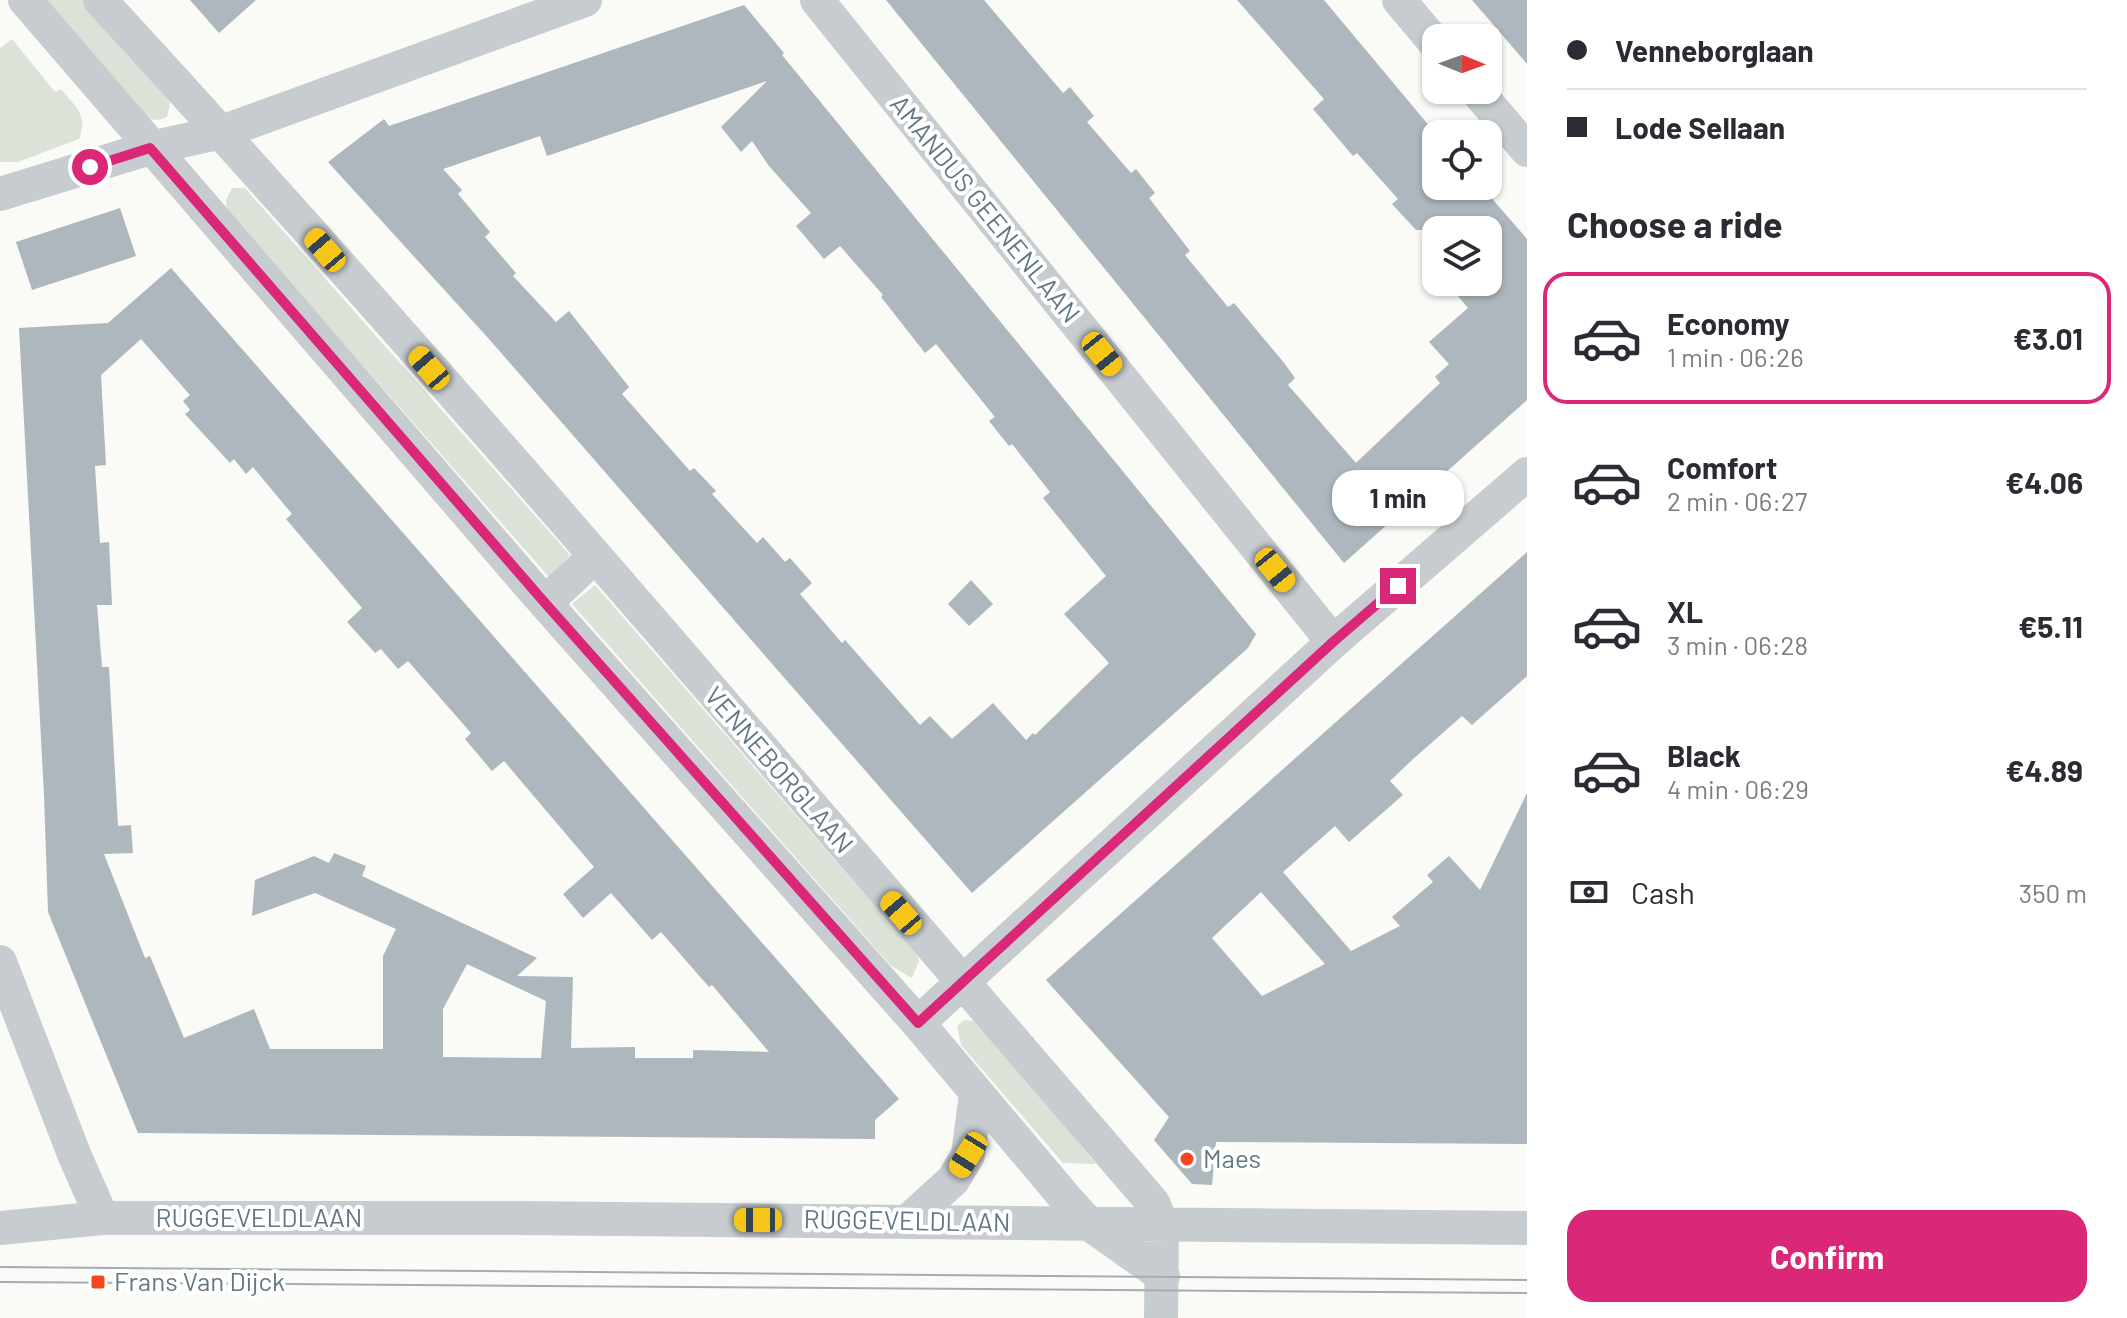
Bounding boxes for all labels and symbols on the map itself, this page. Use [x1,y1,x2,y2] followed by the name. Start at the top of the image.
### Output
[1422,24,1502,104] north arrow
[885,88,1087,328] street label: AMANDUS GEENENLAAN
[72,149,108,185] route start
[300,224,350,276] car
[1078,328,1126,380] car
[404,342,454,394] car
[1332,470,1464,526] callout: 1 min
[1251,544,1299,596] car
[1380,568,1416,604] route end
[700,680,861,858] street label: VENNEBORGLAAN
[876,887,926,939] car
[945,1128,991,1182] car
[1203,1142,1261,1173] place label: Maes
[1178,1150,1196,1168] marker: Maes
[156,1201,362,1232] street label: RUGGEVELDLAAN
[803,1202,1011,1237] street label: RUGGEVELDLAAN
[734,1208,782,1232] car
[114,1265,285,1296] place label: Frans Van Dijck
[89,1273,107,1291] marker: Frans Van Dijck

